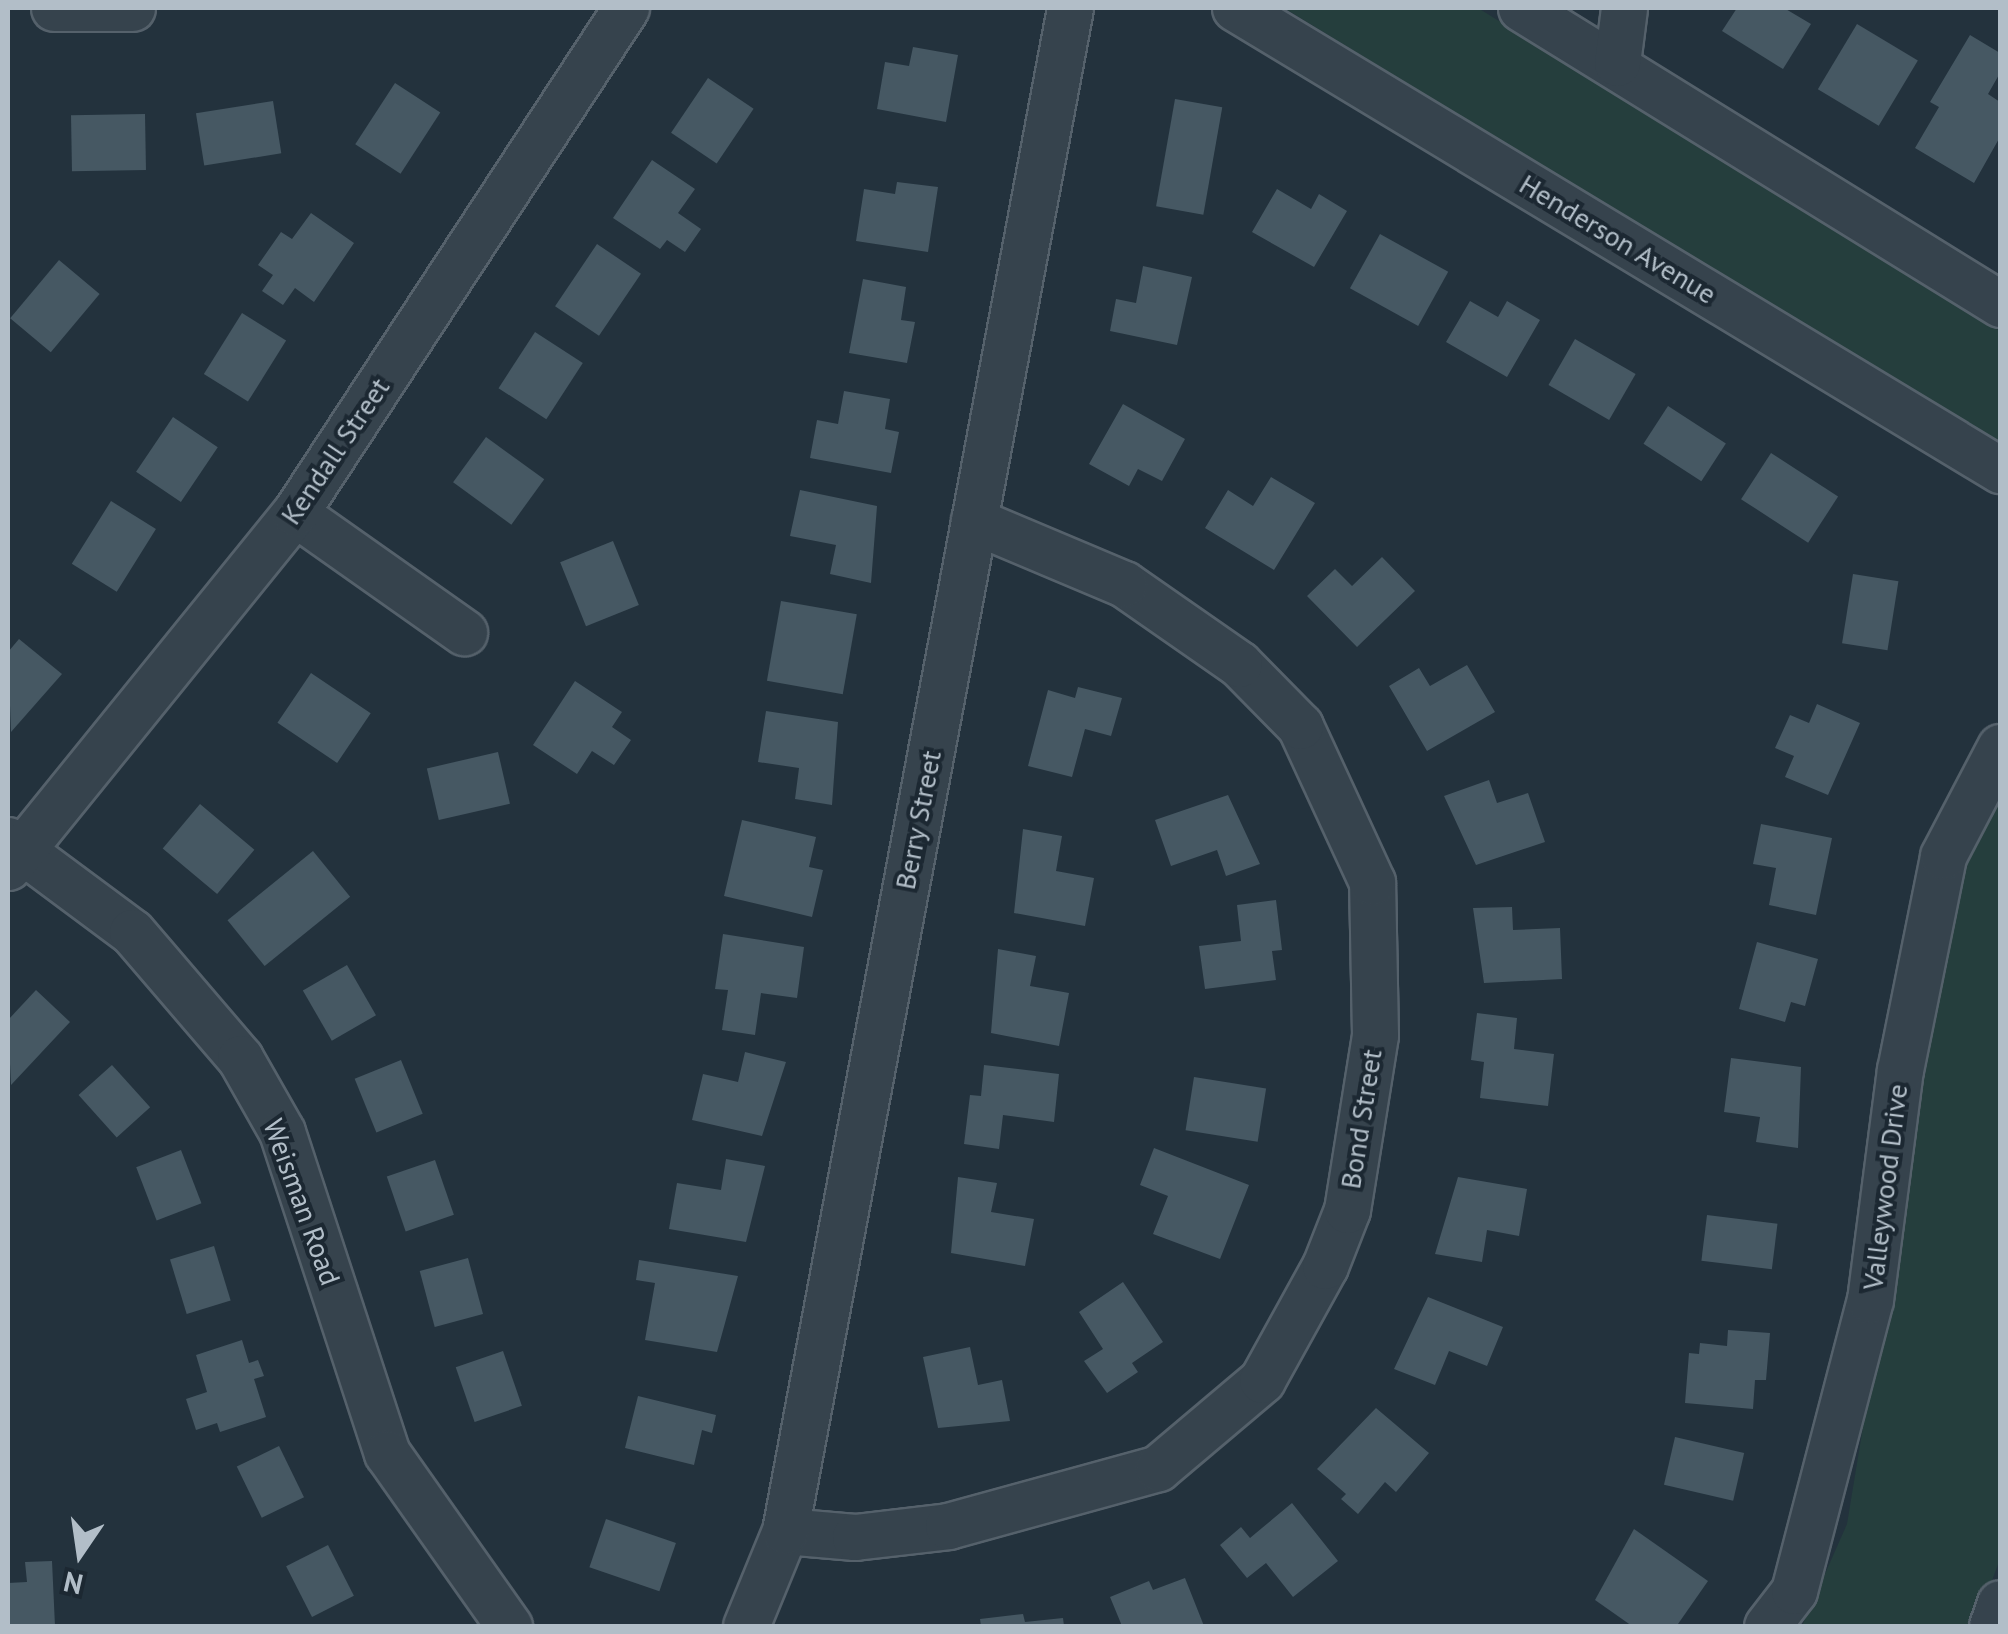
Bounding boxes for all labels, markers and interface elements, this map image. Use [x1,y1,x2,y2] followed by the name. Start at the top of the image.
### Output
[1513,167,1723,311] street label: Henderson Avenue
[274,371,396,531] street label: Kendall Street
[888,747,948,893] street label: Berry Street
[1333,1047,1389,1191] street label: Bond Street
[1856,1082,1914,1292] street label: Valleywood Drive
[256,1114,348,1290] street label: Weisman Road
[30,1504,130,1604] north arrow
[60,1564,86,1604] text: N

